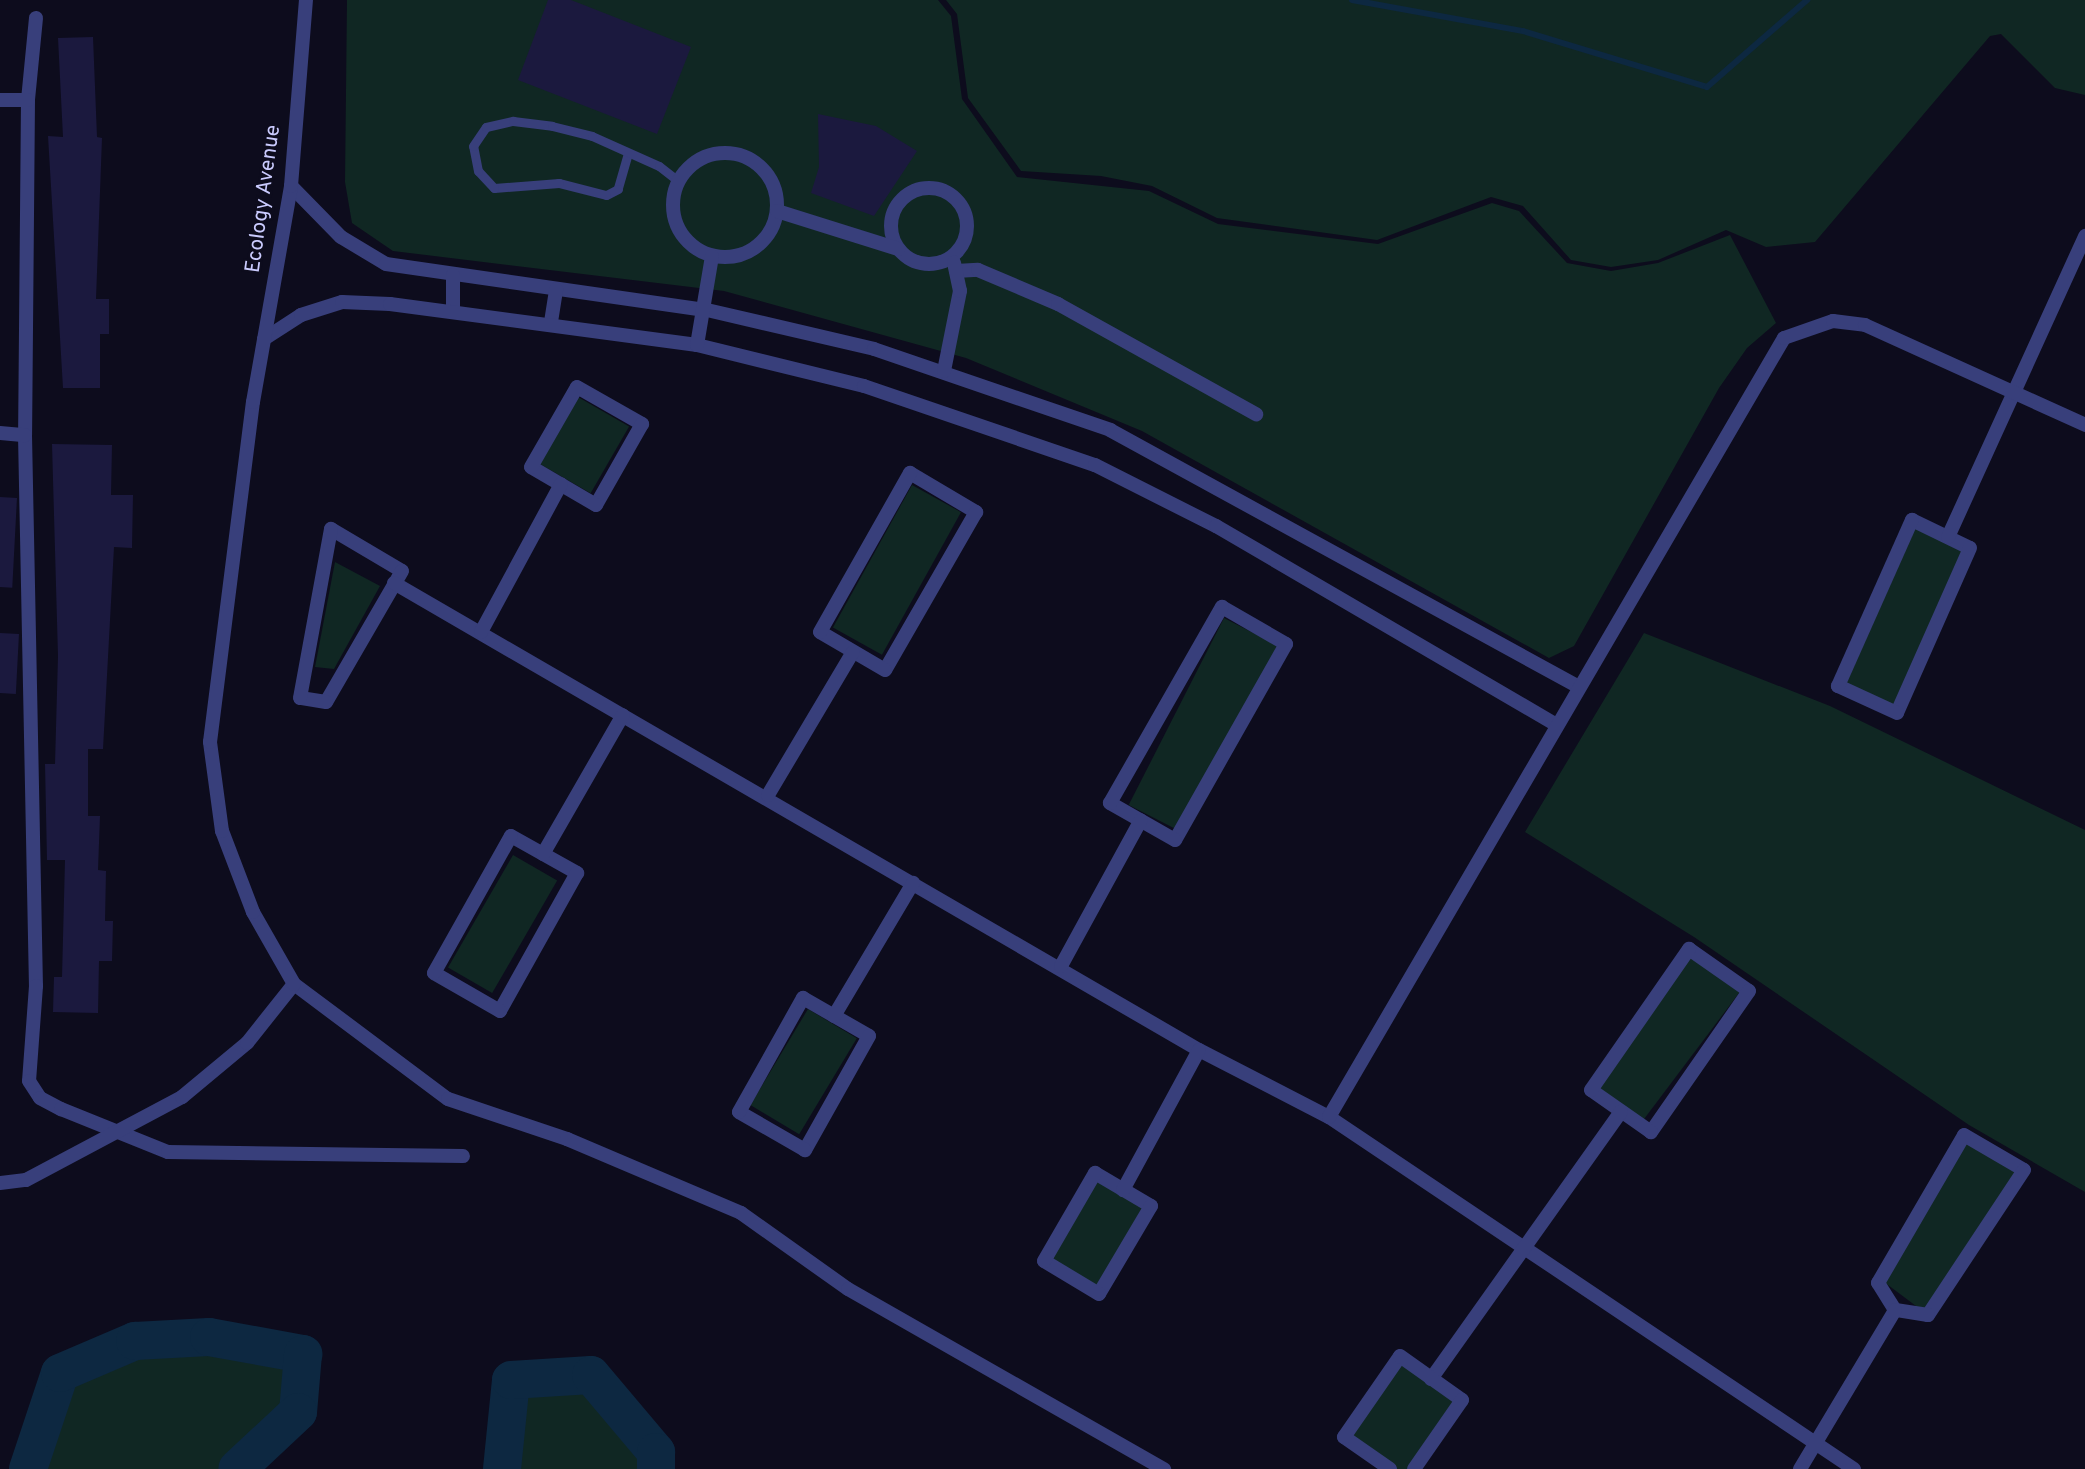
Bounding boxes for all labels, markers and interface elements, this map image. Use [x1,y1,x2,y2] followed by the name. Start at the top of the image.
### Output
[241,123,287,275] street label: Ecology Avenue

